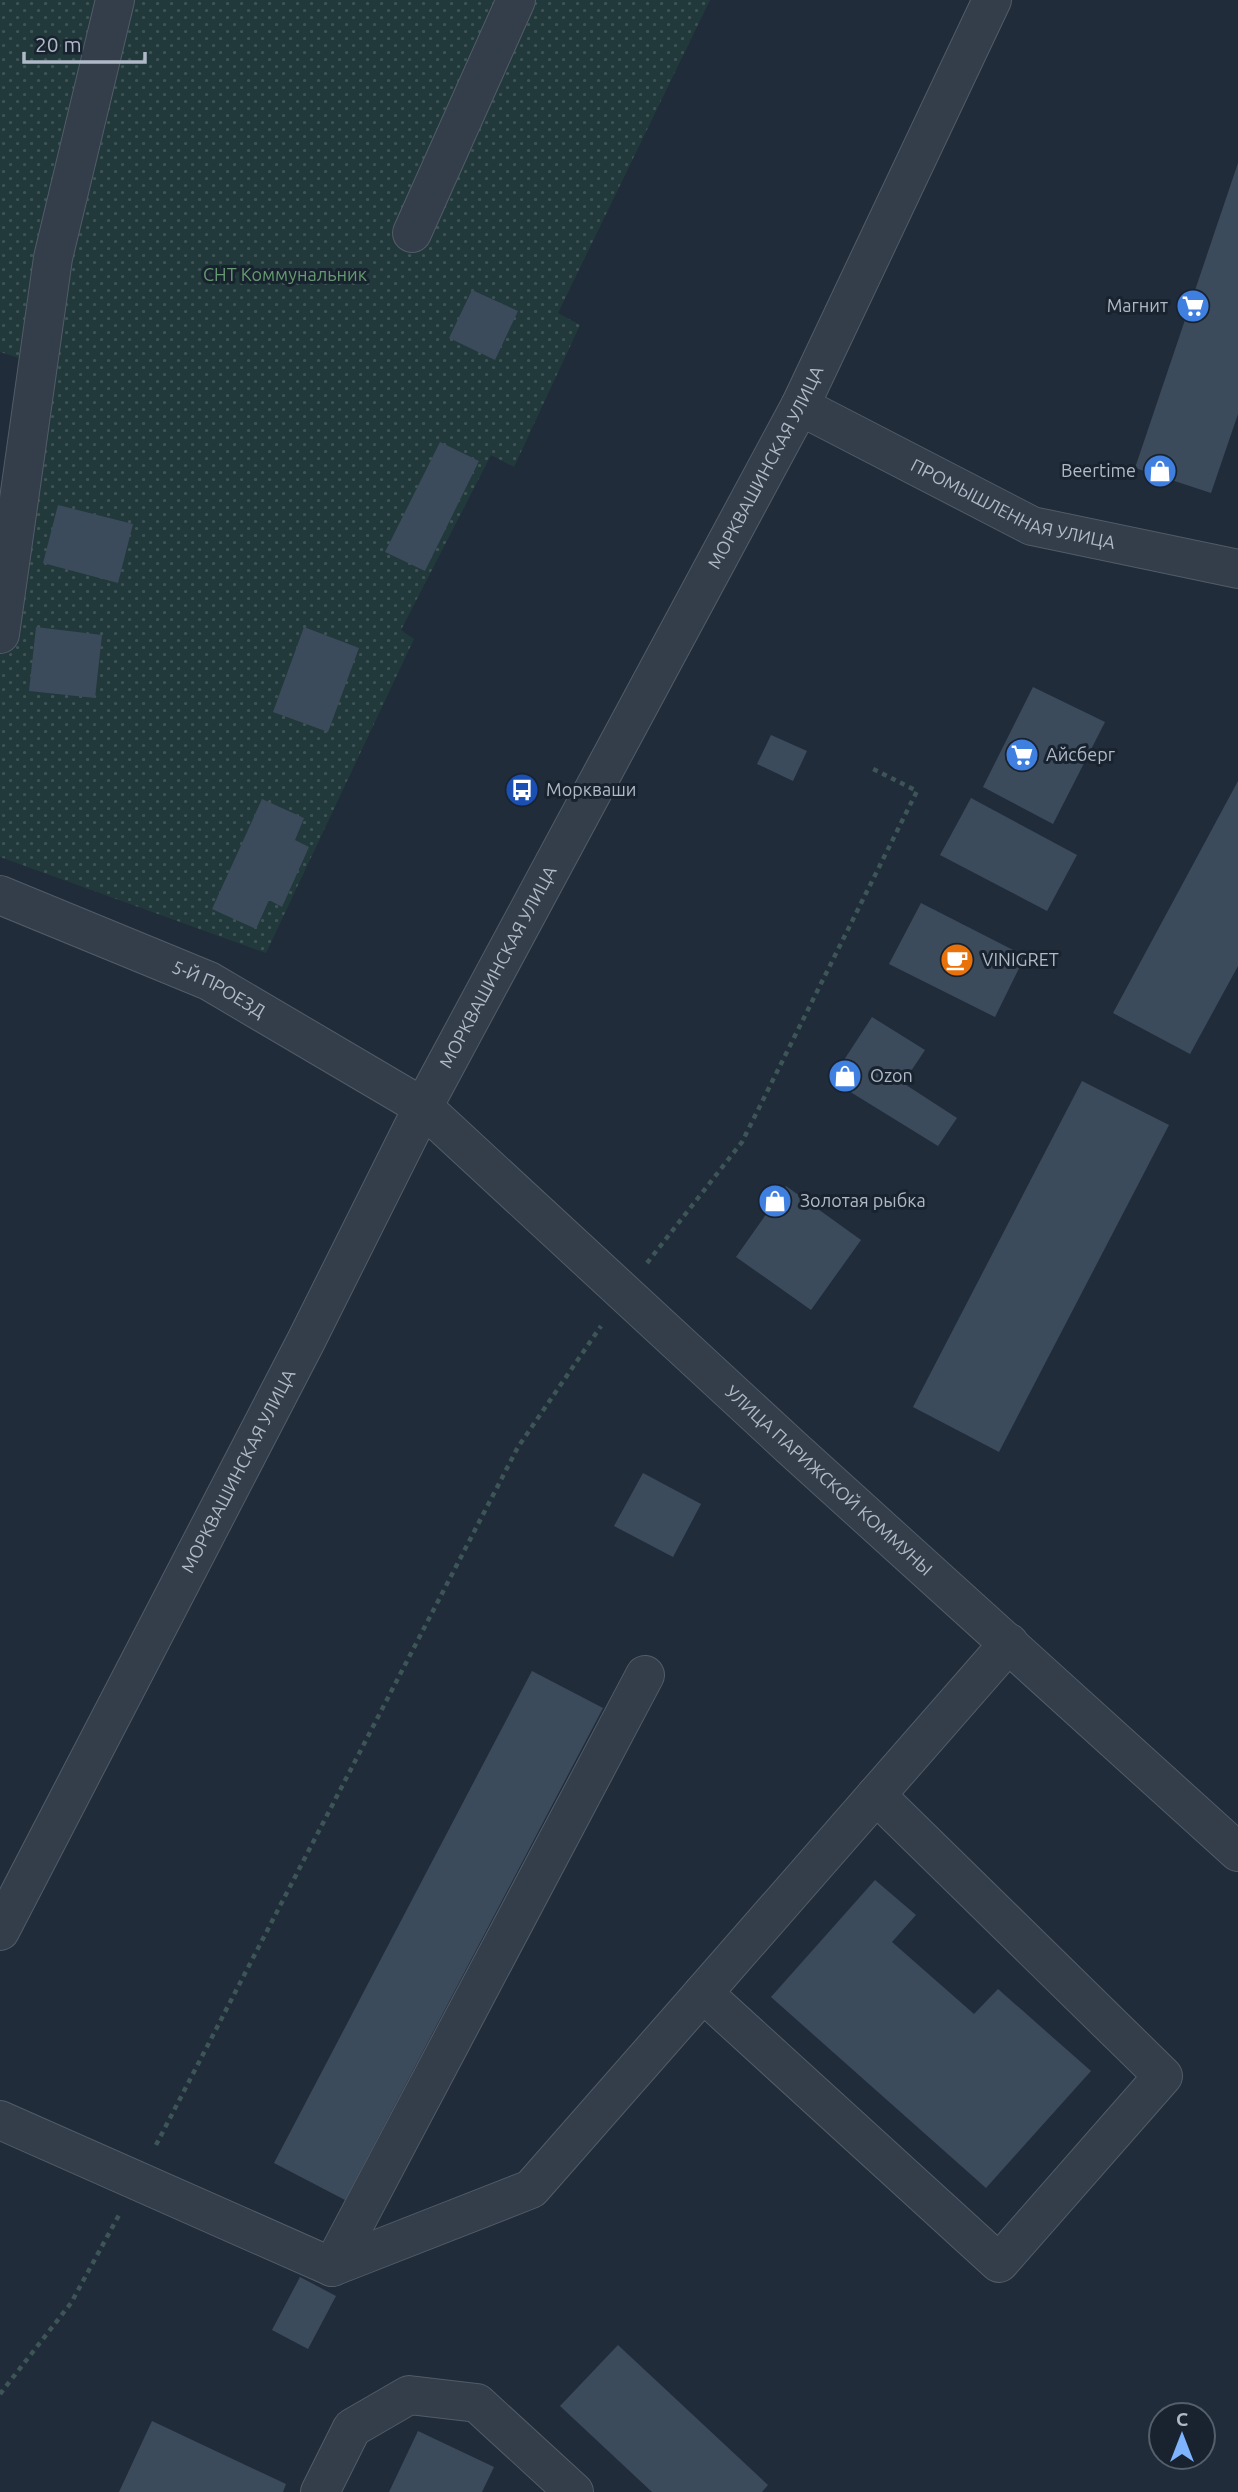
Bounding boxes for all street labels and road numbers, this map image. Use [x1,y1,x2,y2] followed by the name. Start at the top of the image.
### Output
[703,362,827,572] street label: МОРКВАШИНСКАЯ УЛИЦА
[908,454,1117,552] street label: ПРОМЫШЛЕННАЯ УЛИЦА
[435,862,560,1071] street label: МОРКВАШИНСКАЯ УЛИЦА
[169,956,269,1021] street label: 5-Й ПРОЕЗД
[177,1365,299,1576] street label: МОРКВАШИНСКАЯ УЛИЦА
[722,1381,937,1579] street label: УЛИЦА ПАРИЖСКОЙ КОММУНЫ

